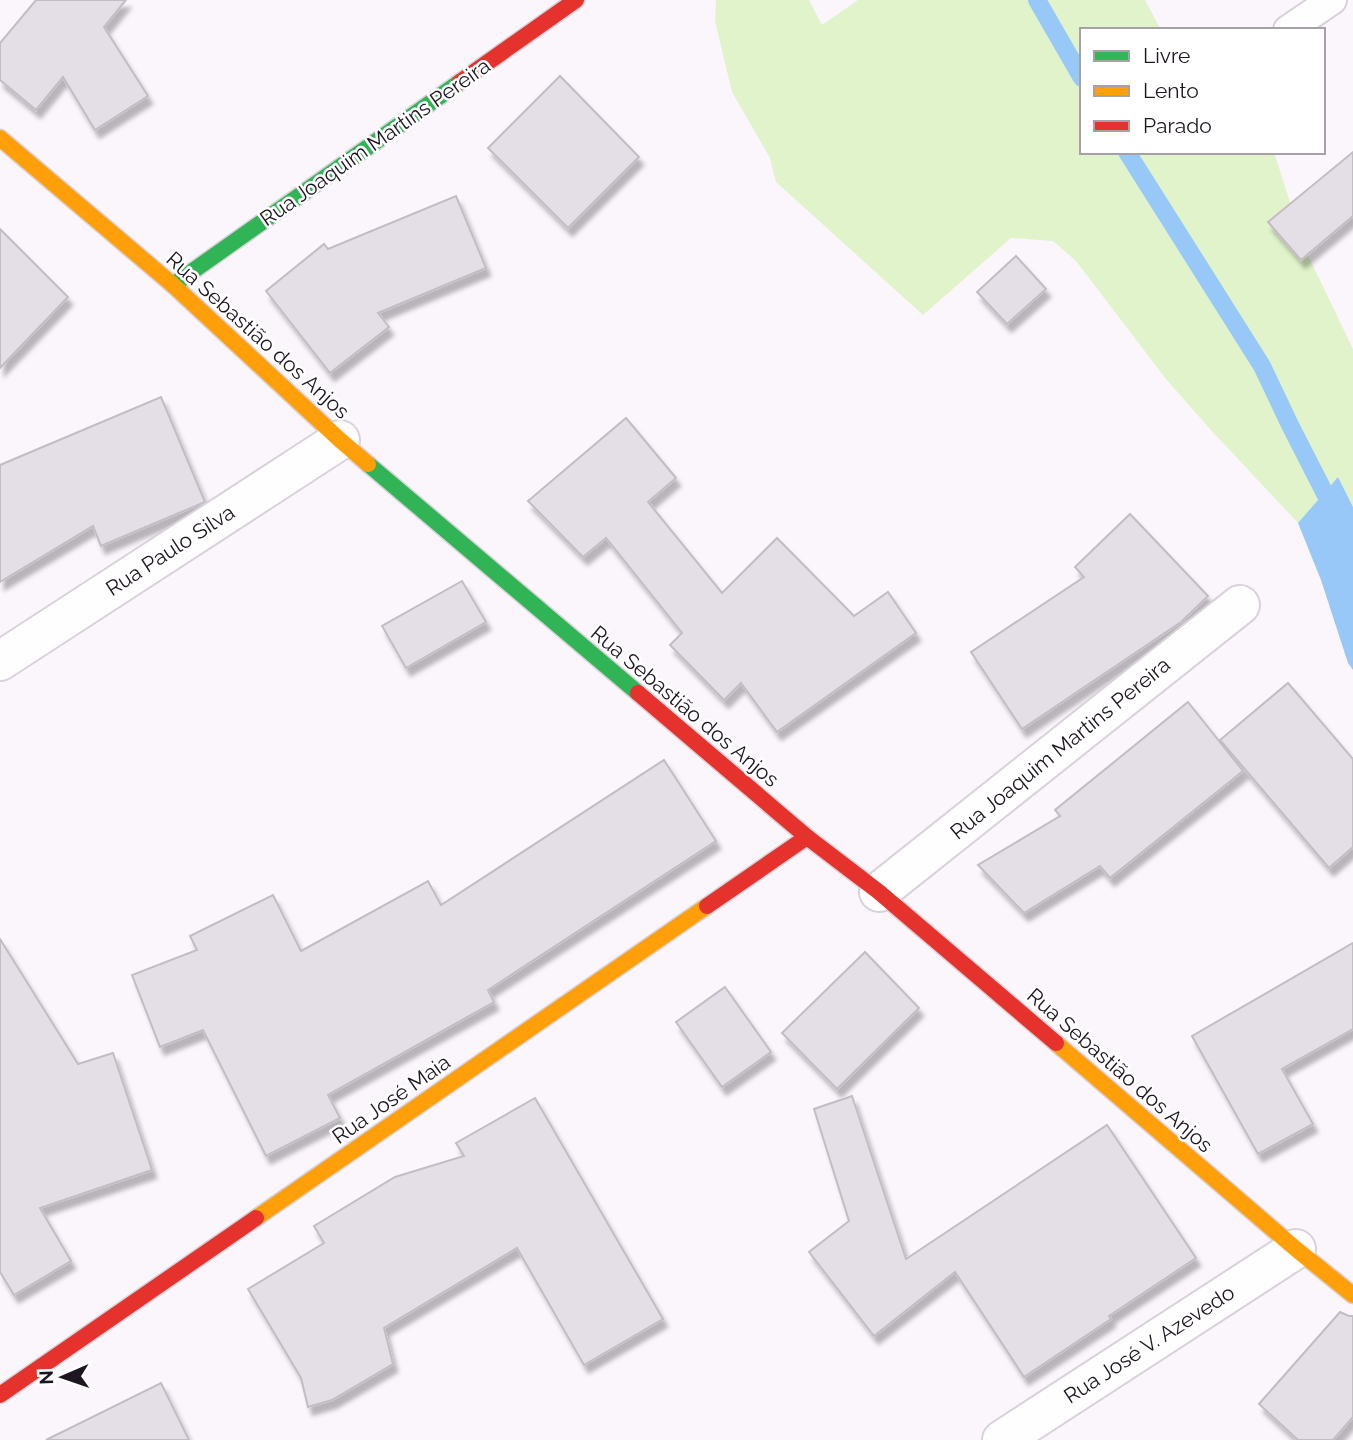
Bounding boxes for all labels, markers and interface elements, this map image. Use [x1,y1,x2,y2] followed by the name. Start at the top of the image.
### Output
[1080,28,1325,154] legend
[1143,43,1190,68] text: Livre
[255,53,495,231] street label: Rua Joaquim Martins Pereira
[1143,78,1199,103] text: Lento
[1143,113,1212,138] text: Parado
[161,246,355,424] street label: Rua Sebastião dos Anjos
[101,499,239,601] street label: Rua Paulo Silva
[586,620,784,792] street label: Rua Sebastião dos Anjos
[945,652,1175,844] street label: Rua Joaquim Martins Pereira
[1022,983,1218,1157] street label: Rua Sebastião dos Anjos
[327,1049,455,1149] street label: Rua José Maia
[1059,1280,1239,1408] street label: Rua José V. Azevedo
[28,1342,98,1412] north arrow
[35,1370,57,1385] text: N

